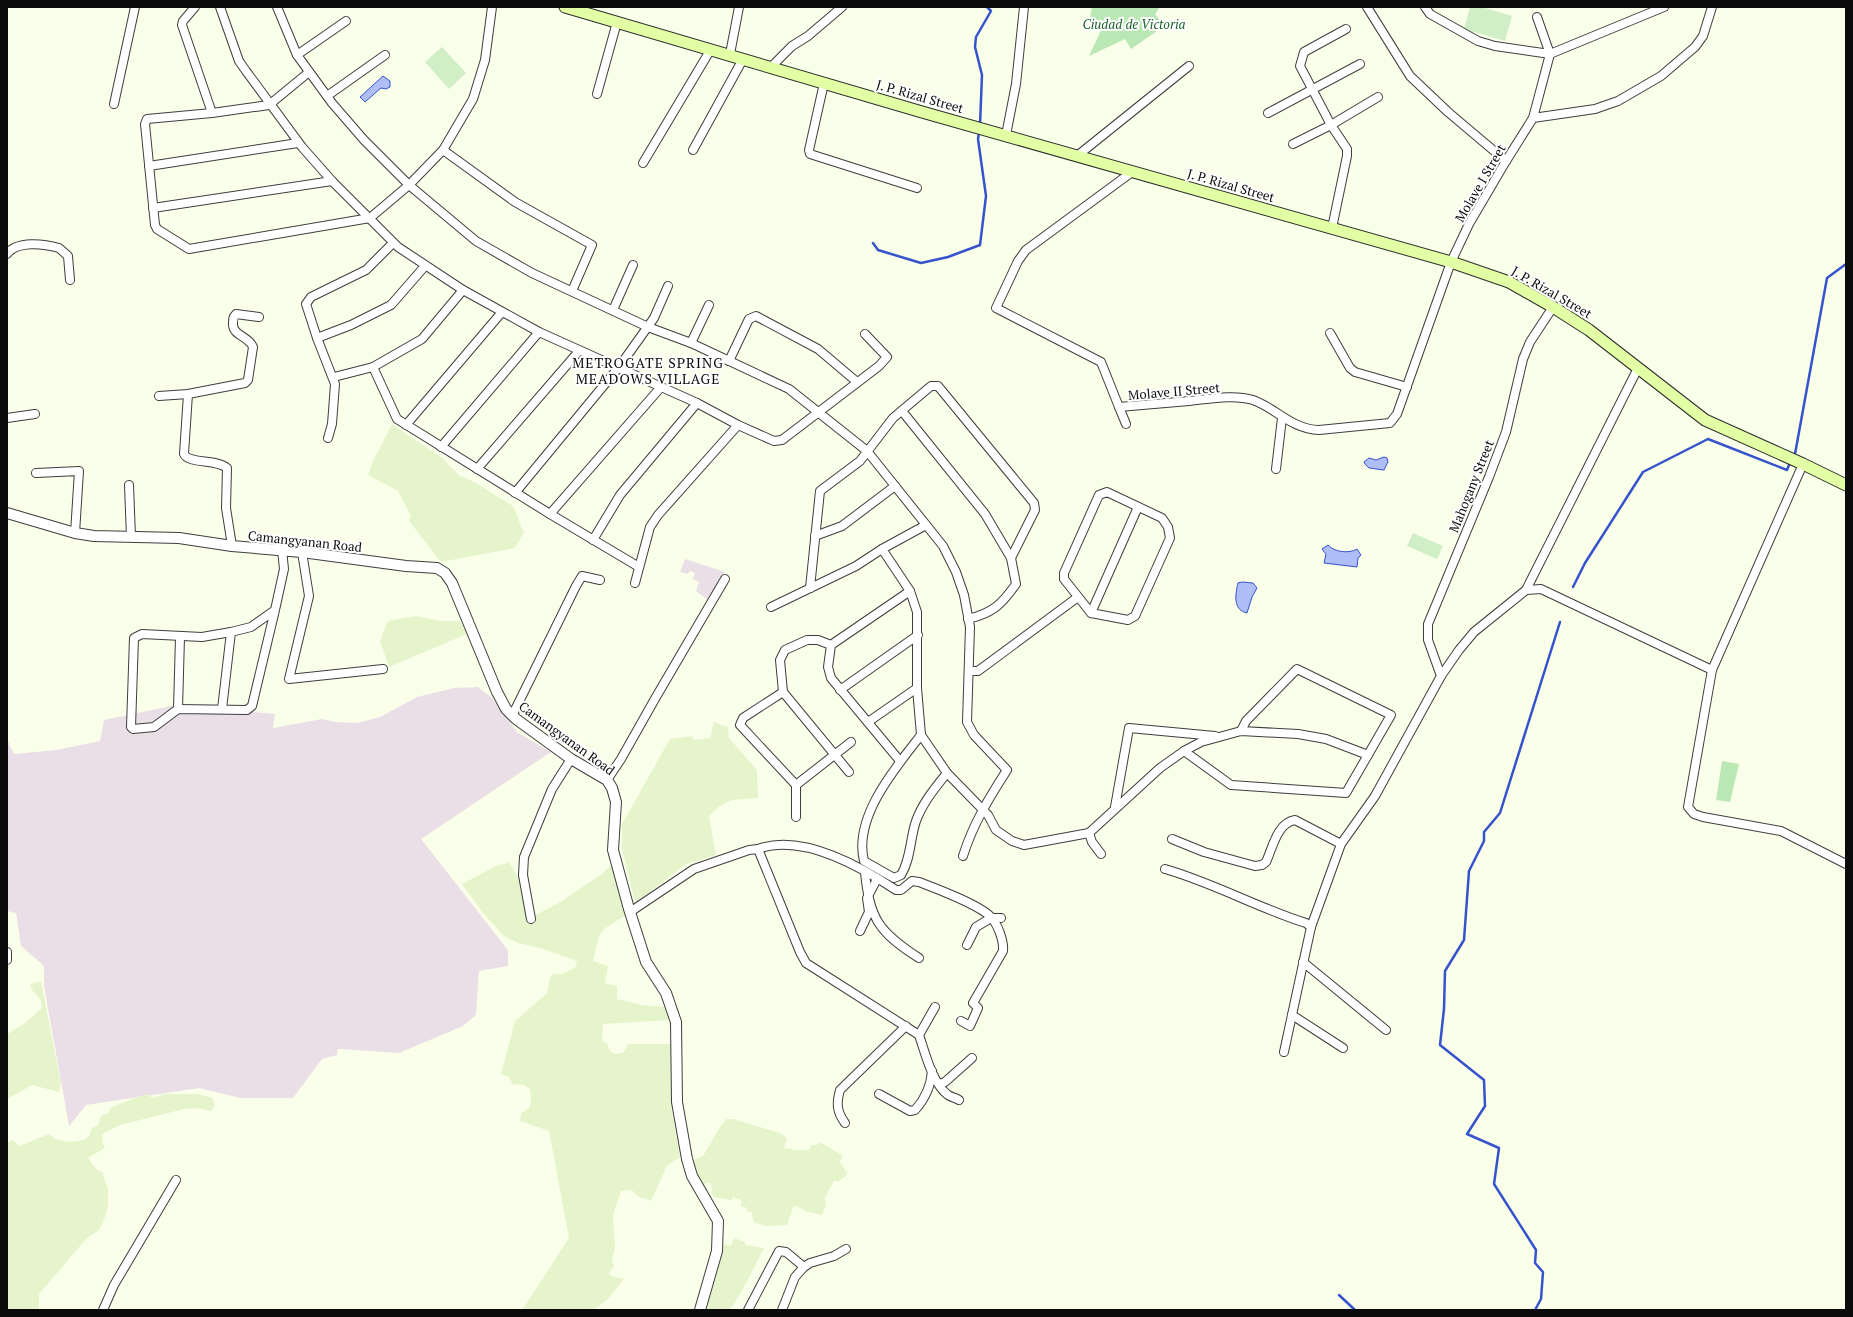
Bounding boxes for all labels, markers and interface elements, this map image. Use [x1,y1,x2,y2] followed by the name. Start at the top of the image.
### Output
[1082,15,1186,33] park label: Ciudad de Victoria
[874,75,966,117] street label: J. P. Rizal Street
[1450,141,1510,225] street label: Molave I Street
[1185,164,1277,206] street label: J. P. Rizal Street
[1509,262,1596,322] street label: J. P. Rizal Street
[572,353,724,388] district label: METROGATE SPRING MEADOWS VILLAGE
[1127,378,1221,404] street label: Molave II Street
[1444,437,1498,535] street label: Mahogany Street
[247,526,363,556] street label: Camangyanan Road
[515,697,619,779] street label: Camangyanan Road

